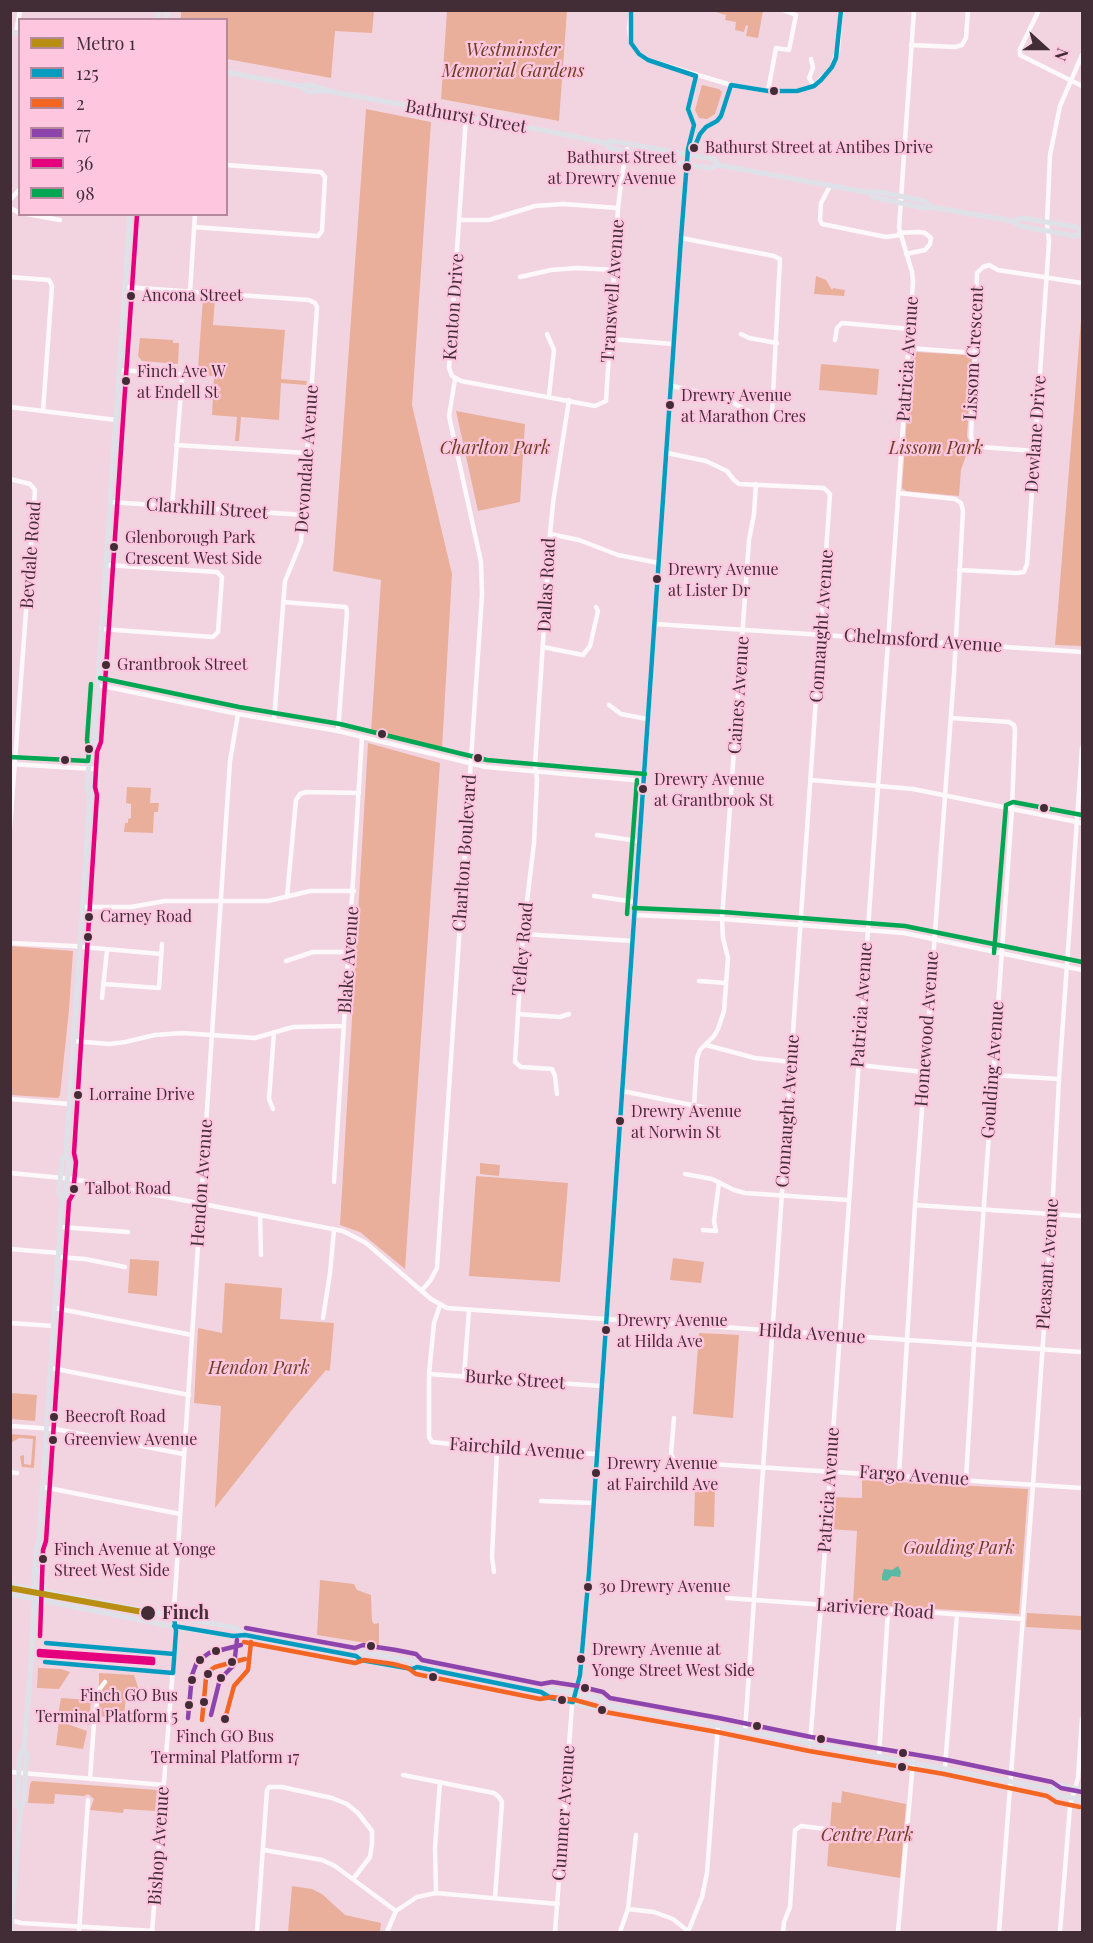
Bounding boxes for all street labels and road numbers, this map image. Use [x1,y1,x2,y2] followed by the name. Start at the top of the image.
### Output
[404,96,528,138] street label: Bathurst Street
[597,218,629,364] street label: Transwell Avenue
[439,253,469,361] street label: Kenton Drive
[960,285,988,421] street label: Lissom Crescent
[893,295,923,423] street label: Patricia Avenue
[1021,374,1051,494] street label: Dewlane Drive
[291,384,323,534] street label: Devondale Avenue
[145,494,269,524] street label: Clarkhill Street
[16,500,46,610] street label: Bevdale Road
[534,537,560,633] street label: Dallas Road
[806,549,838,703] street label: Connaught Avenue
[843,625,1003,657] street label: Chelmsford Avenue
[724,635,754,755] street label: Caines Avenue
[449,774,481,932] street label: Charlton Boulevard
[508,901,538,997] street label: Tefley Road
[334,906,364,1014] street label: Blake Avenue
[847,941,877,1069] street label: Patricia Avenue
[911,950,943,1108] street label: Homewood Avenue
[977,1001,1009,1139] street label: Goulding Avenue
[772,1034,804,1188] street label: Connaught Avenue
[187,1118,217,1248] street label: Hendon Avenue
[1033,1198,1063,1330] street label: Pleasant Avenue
[758,1319,866,1349] street label: Hilda Avenue
[464,1366,566,1394] street label: Burke Street
[814,1426,844,1554] street label: Patricia Avenue
[449,1433,585,1465] street label: Fairchild Avenue
[858,1461,970,1491] street label: Fargo Avenue
[815,1594,935,1624] street label: Lariviere Road
[548,1745,580,1881] street label: Cummer Avenue
[144,1786,174,1906] street label: Bishop Avenue

